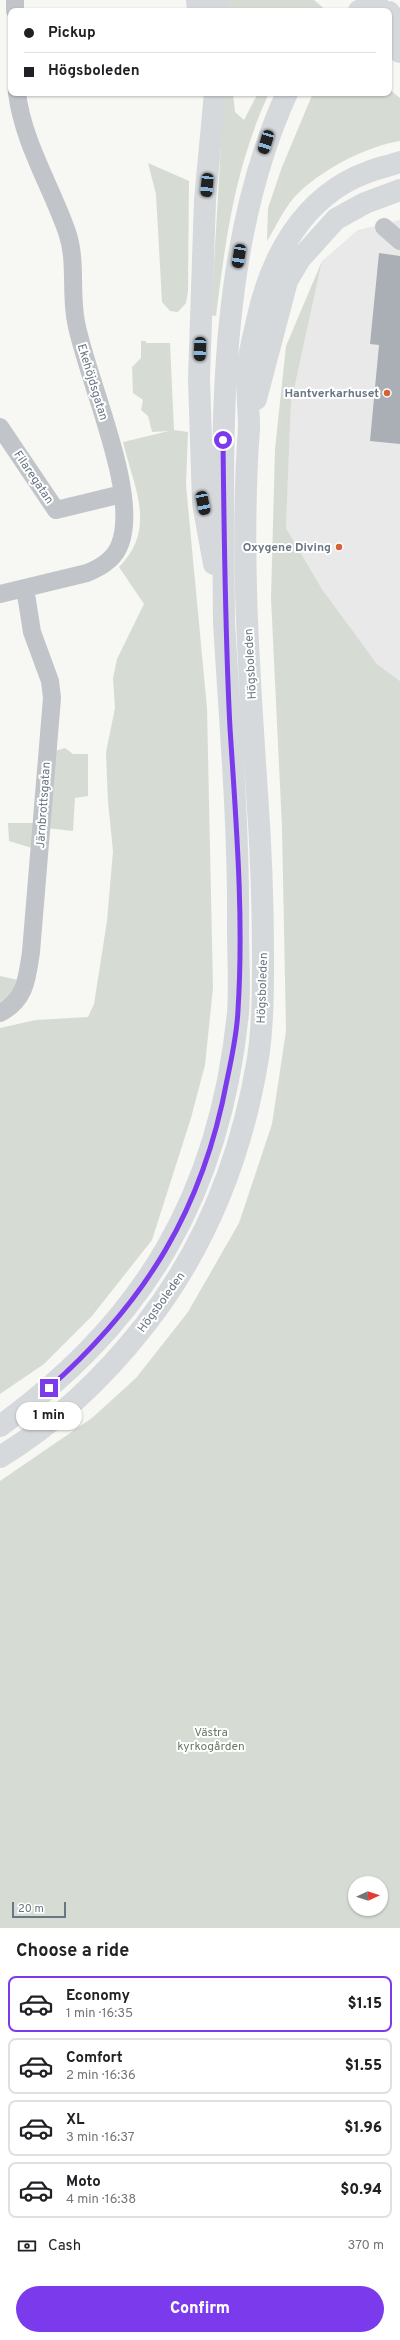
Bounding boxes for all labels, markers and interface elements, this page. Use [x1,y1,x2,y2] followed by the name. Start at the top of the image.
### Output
[48,24,96,43] text: Pickup
[48,62,140,81] text: Högsboleden
[257,129,275,155] car
[200,173,214,197] car
[231,243,247,269] car
[194,337,206,361] car
[73,342,111,423] street label: Ekehöjdsgatan
[284,386,379,402] place label: Hantverkarhuset
[382,388,392,398] marker: Hantverkarhuset
[214,431,232,449] route start
[9,448,57,507] street label: Filaregatan
[195,490,211,516] car
[243,540,331,556] place label: Oxygene Diving
[334,542,344,552] marker: Oxygene Diving
[241,628,261,700] street label: Högsboleden
[33,761,55,849] street label: Järnbrottsgatan
[254,952,272,1024] street label: Högsboleden
[134,1269,189,1336] street label: Högsboleden
[40,1379,58,1397] route end
[16,1402,82,1430] callout: 1 min
[33,1408,65,1424] text: 1 min
[177,1725,245,1755] park label: Västra kyrkogården
[348,1876,388,1916] north arrow
[348,1876,388,1916] map controls
[12,1900,66,1919] scale bar
[18,1902,44,1916] text: 20 m
[16,1940,129,1963] text: Choose a ride
[18,1986,54,2022] icon: car
[66,1987,130,2006] text: Economy
[348,1995,382,2014] text: $1.15
[66,2006,133,2022] text: 1 min · 16:35
[18,2048,54,2084] icon: car
[66,2049,123,2068] text: Comfort
[345,2057,382,2076] text: $1.55
[66,2068,136,2084] text: 2 min · 16:36
[18,2110,54,2146] icon: car
[66,2111,84,2130] text: XL
[344,2119,382,2138] text: $1.96
[66,2130,135,2146] text: 3 min · 16:37
[18,2172,54,2208] icon: car
[66,2173,101,2192] text: Moto
[340,2181,382,2200] text: $0.94
[66,2192,136,2208] text: 4 min · 16:38
[16,2235,38,2257] icon: cash
[48,2237,81,2256] text: Cash
[347,2238,384,2254] text: 370 m
[16,2286,384,2332] button: Confirm

